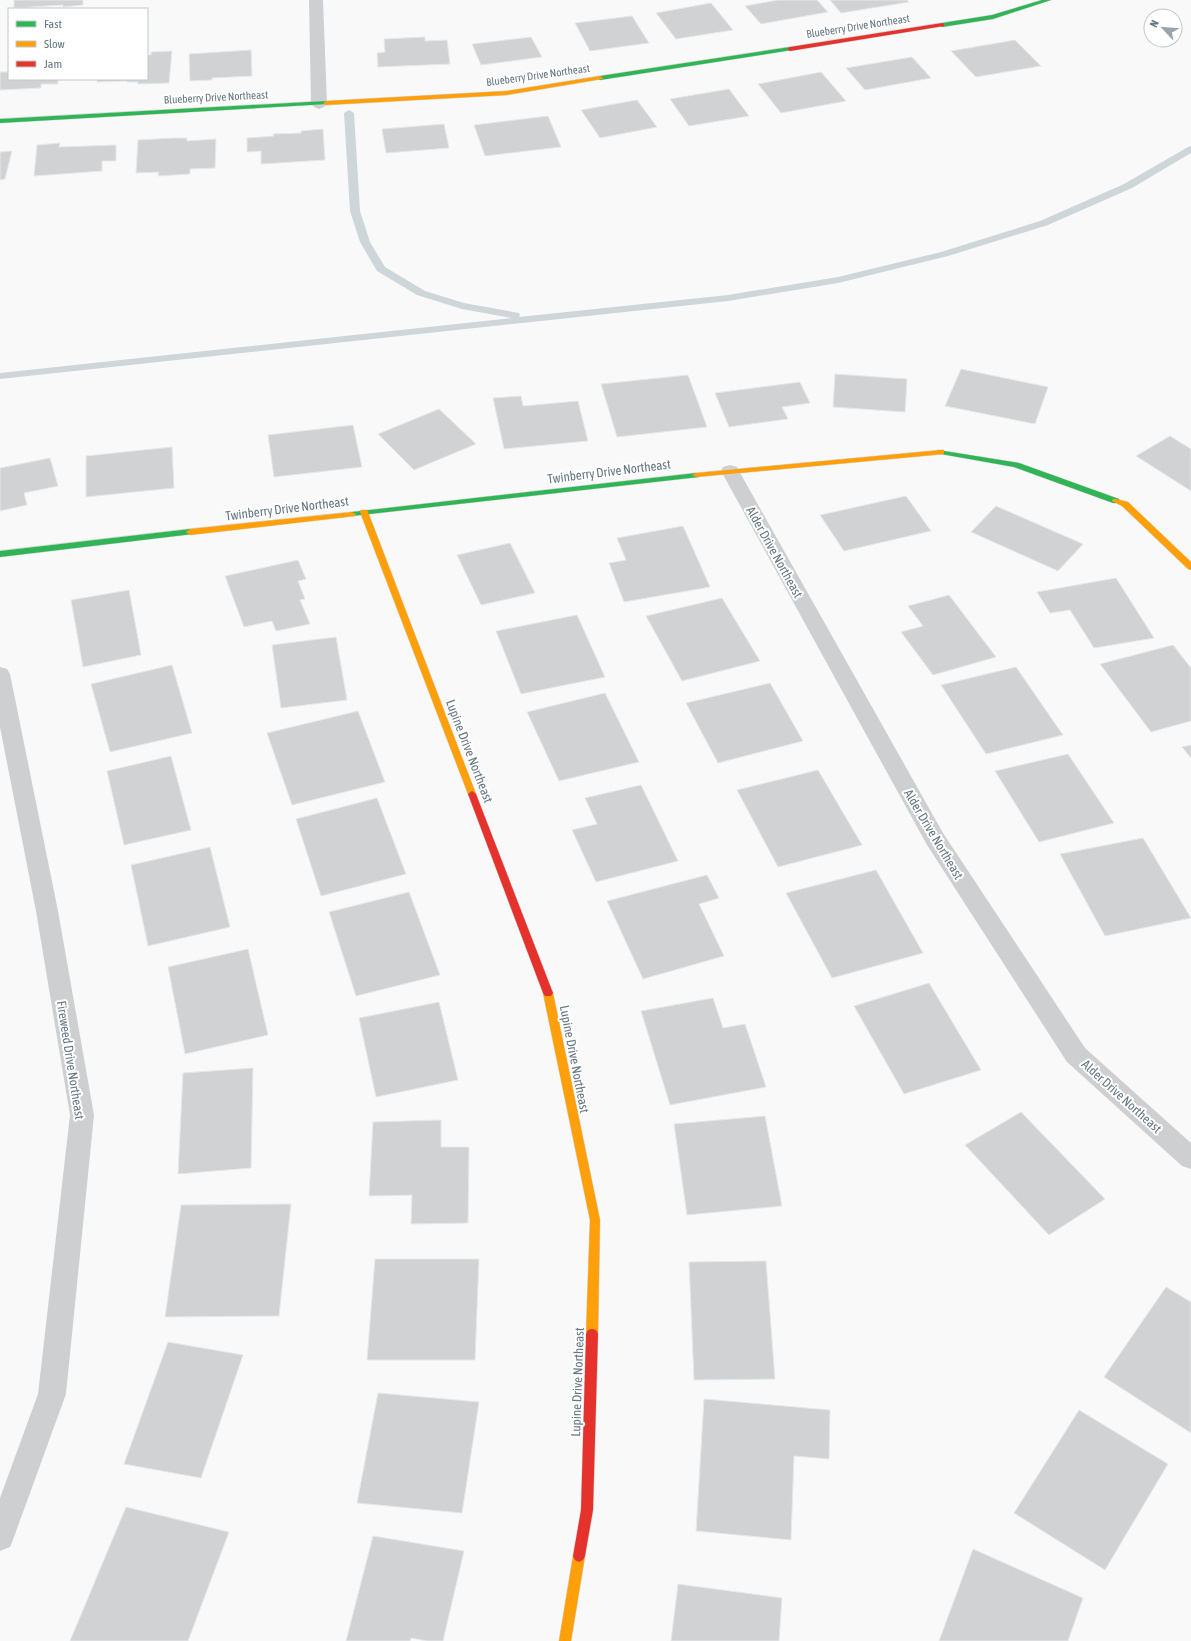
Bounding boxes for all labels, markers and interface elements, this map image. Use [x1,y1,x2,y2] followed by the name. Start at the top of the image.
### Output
[8,8,148,80] legend
[1143,8,1183,48] north arrow
[805,12,911,40] street label: Blueberry Drive Northeast
[44,17,62,31] text: Fast
[1147,18,1161,29] text: N
[44,37,65,51] text: Slow
[44,57,62,71] text: Jam
[485,62,591,88] street label: Blueberry Drive Northeast
[164,88,268,106] street label: Blueberry Drive Northeast
[547,456,672,486] street label: Twinberry Drive Northeast
[225,493,350,523] street label: Twinberry Drive Northeast
[743,504,806,601] street label: Alder Drive Northeast
[443,697,496,805] street label: Lupine Drive Northeast
[901,787,966,882] street label: Alder Drive Northeast
[54,1000,87,1121] street label: Fireweed Drive Northeast
[557,1004,592,1114] street label: Lupine Drive Northeast
[1079,1057,1165,1136] street label: Alder Drive Northeast
[568,1327,587,1437] street label: Lupine Drive Northeast

